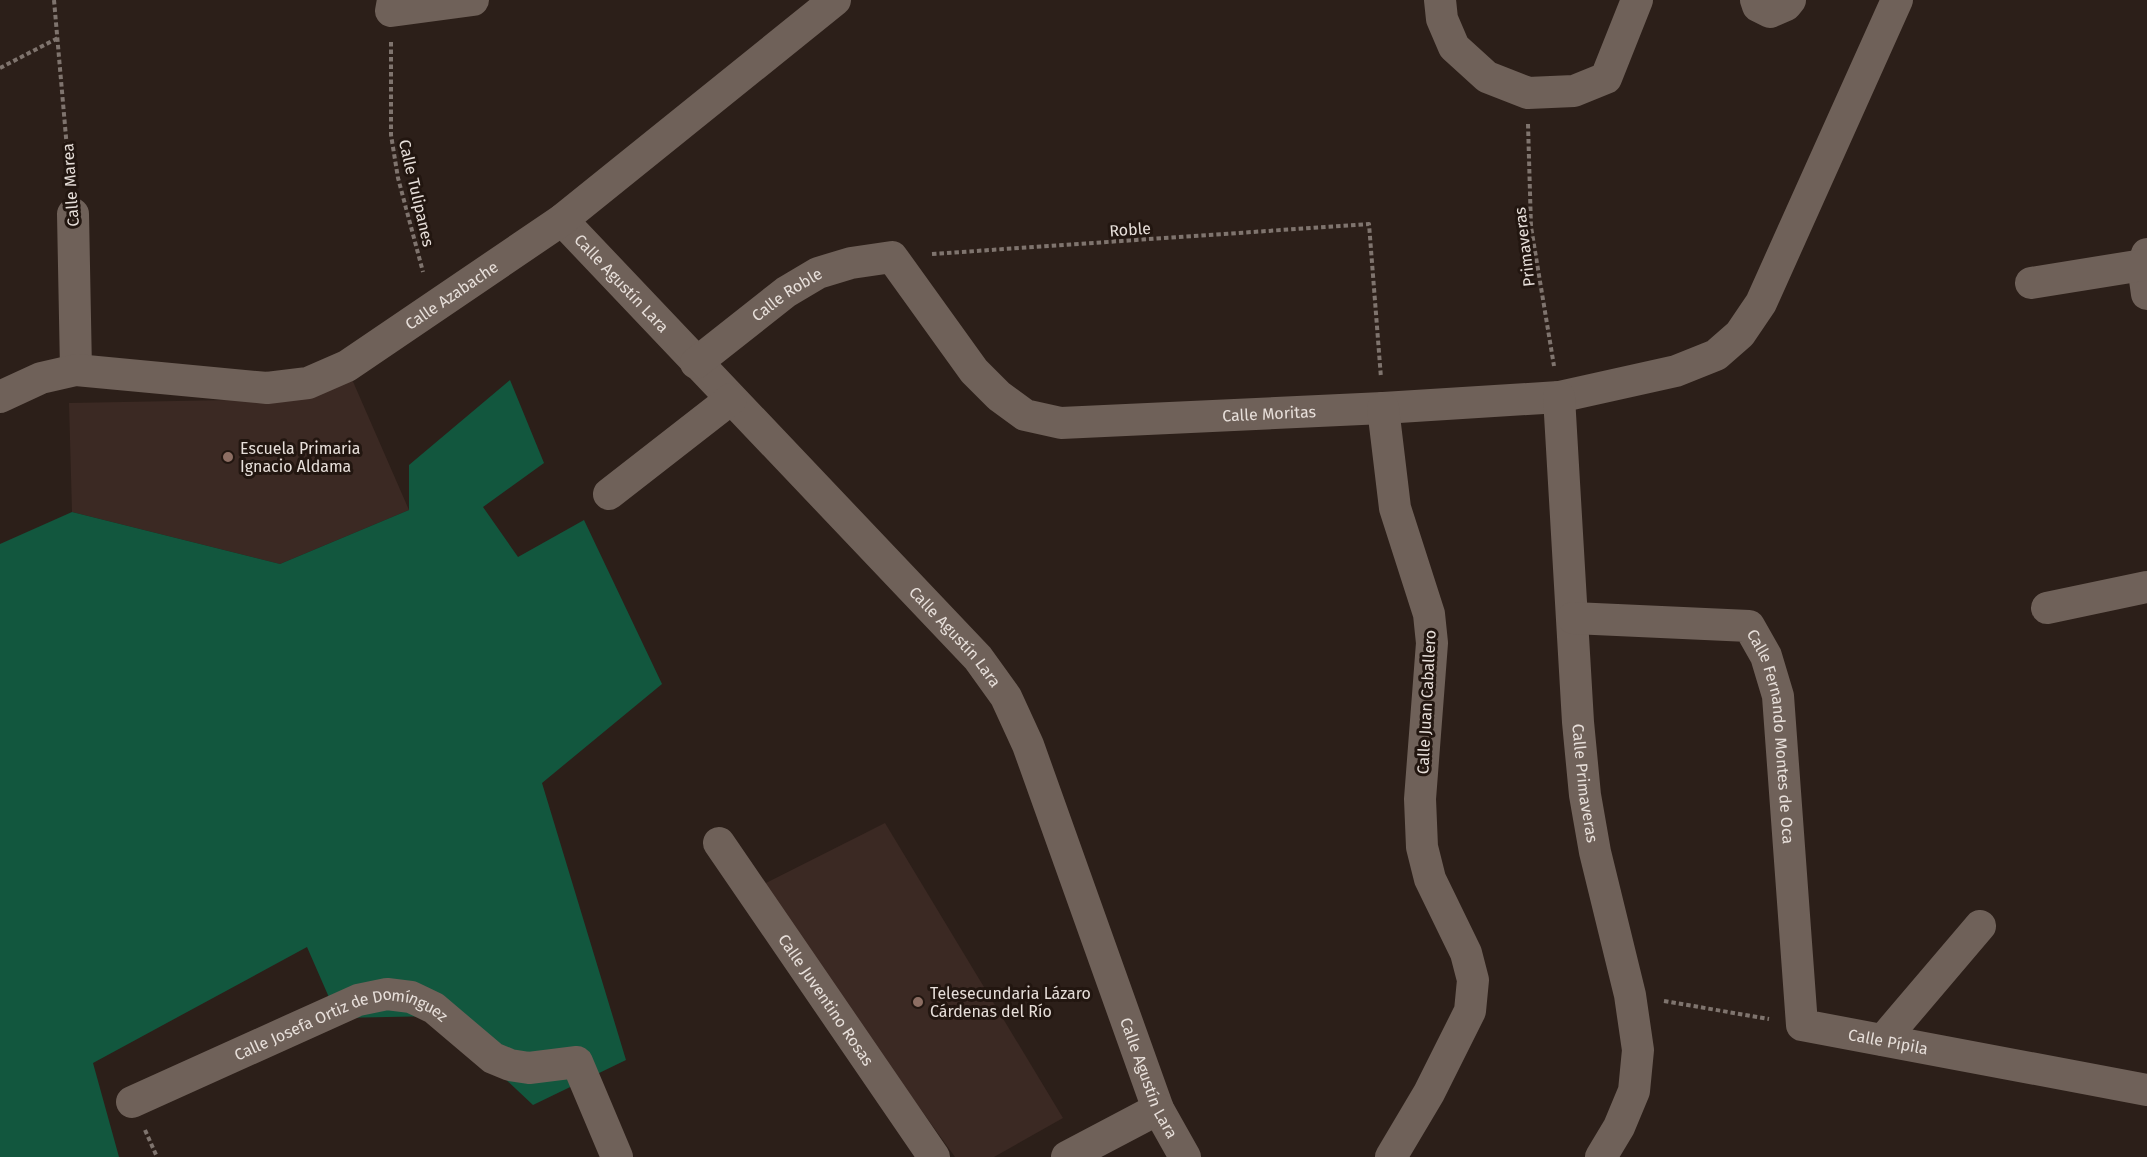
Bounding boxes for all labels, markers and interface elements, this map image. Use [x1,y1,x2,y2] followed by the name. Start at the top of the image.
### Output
[395,138,438,249] street label: Calle Tulipanes
[58,143,83,227] street label: Calle Marea
[1510,206,1539,288] street label: Primaveras
[1109,219,1151,240] street label: Roble
[570,230,673,337] street label: Calle Agustín Lara
[402,257,502,334] street label: Calle Azabache
[748,264,826,325] street label: Calle Roble
[1222,402,1316,425] street label: Calle Moritas
[240,439,361,476] place label: Escuela Primaria Ignacio Aldama
[221,450,235,464] marker: Escuela Primaria Ignacio Aldama
[905,583,1005,691] street label: Calle Agustín Lara
[1743,626,1798,845] street label: Calle Fernando Montes de Oca
[1413,629,1440,775] street label: Calle Juan Caballero
[1568,723,1602,844] street label: Calle Primaveras
[774,931,878,1069] street label: Calle Juventino Rosas
[231,984,452,1065] street label: Calle Josefa Ortiz de Domínguez
[930,984,1091,1021] place label: Telesecundaria Lázaro Cárdenas del Río
[911,995,925,1009] marker: Telesecundaria Lázaro Cárdenas del Río
[1116,1015,1181,1142] street label: Calle Agustín Lara
[1847,1025,1930,1059] street label: Calle Pípila

